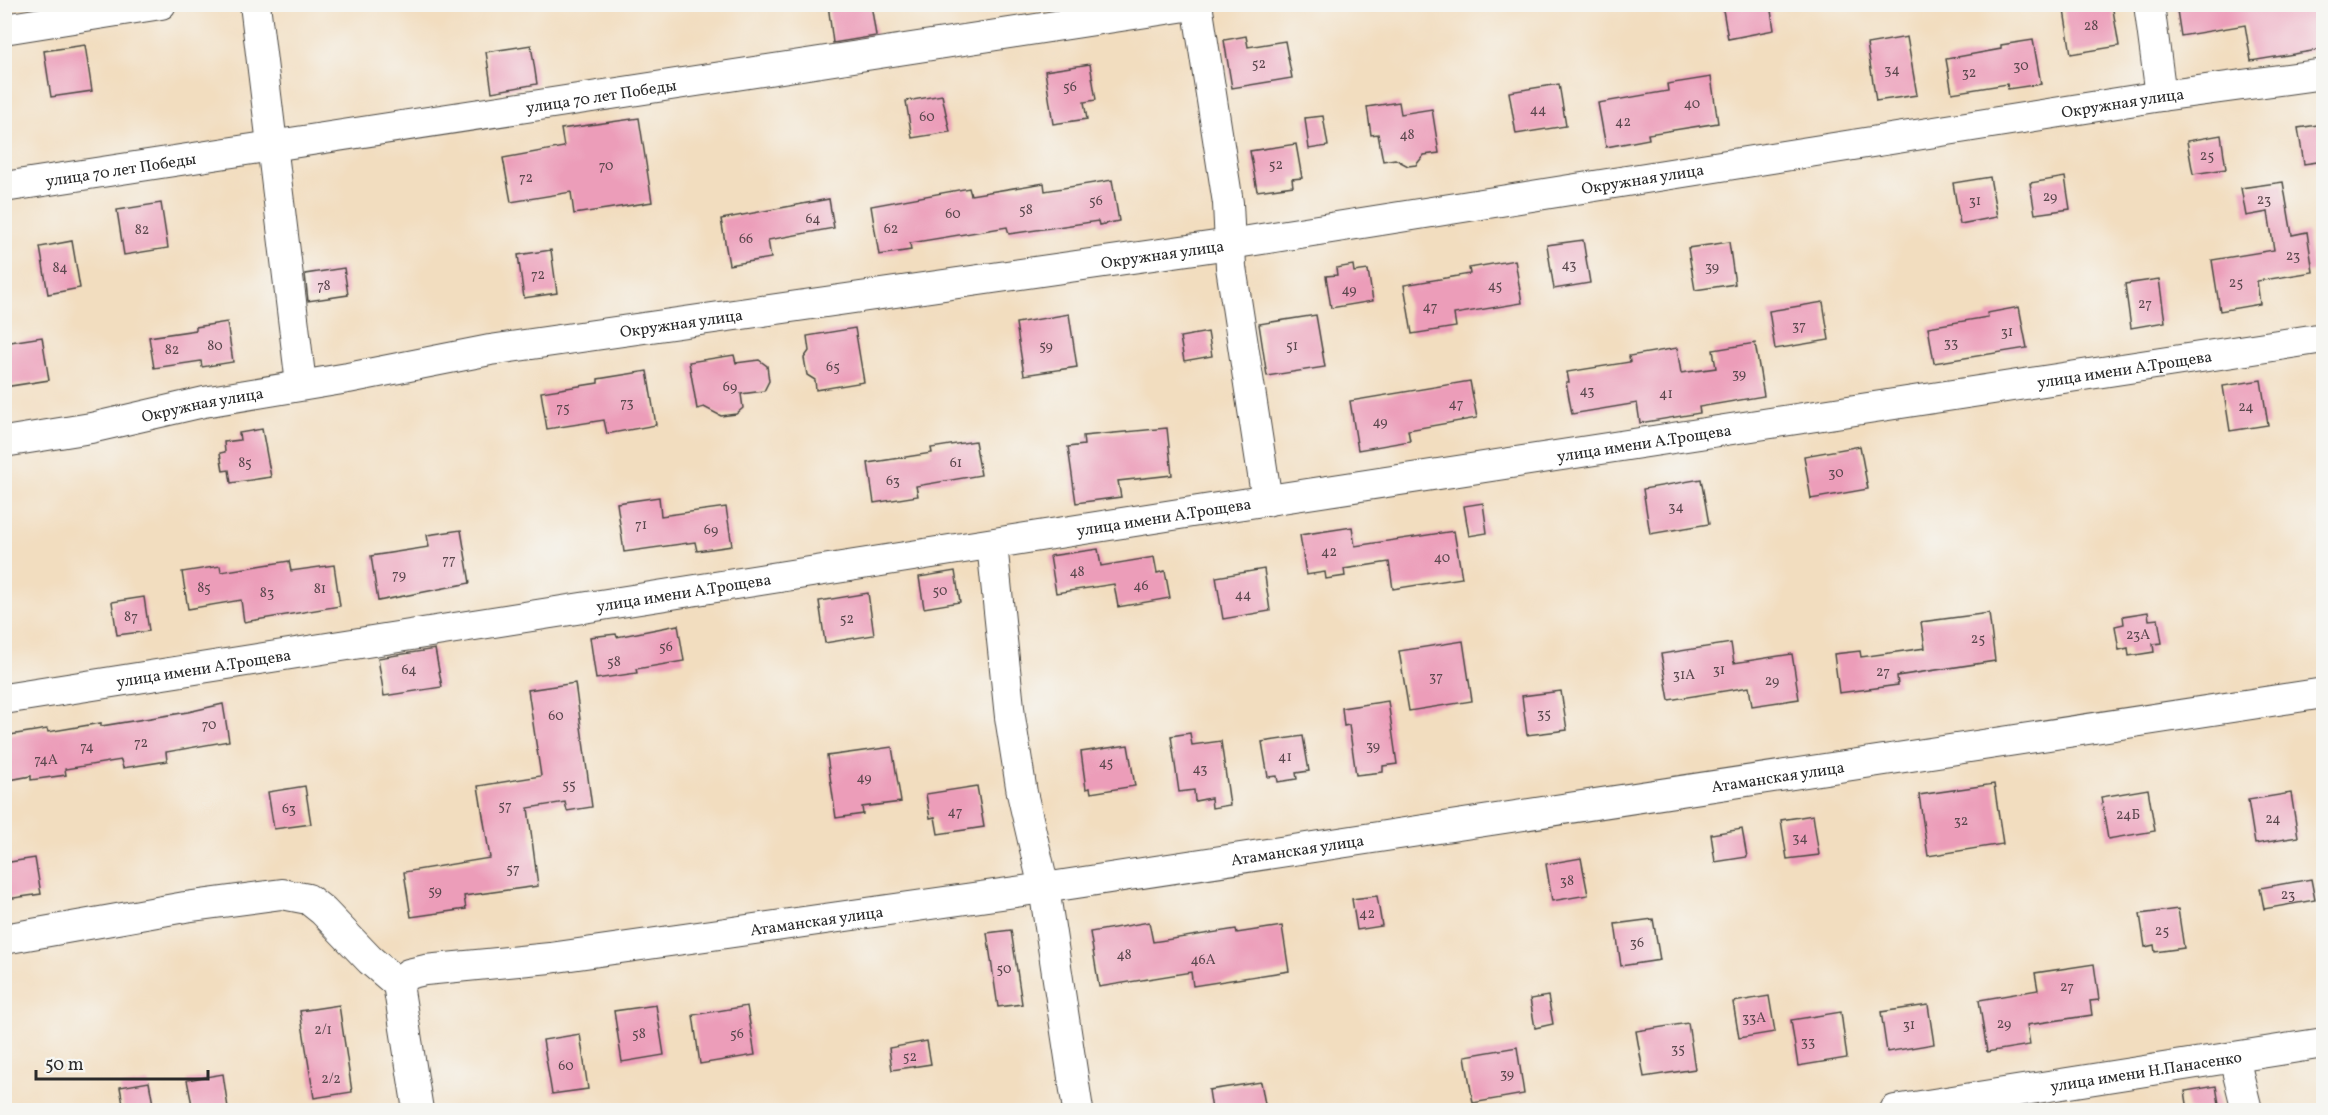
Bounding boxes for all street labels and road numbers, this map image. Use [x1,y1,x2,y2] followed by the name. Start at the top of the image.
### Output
[525,75,678,120] street label: улица 70 лет Победы
[2060,84,2186,125] street label: Окружная улица
[44,149,198,193] street label: улица 70 лет Победы
[1580,160,1706,201] street label: Окружная улица
[1100,236,1226,275] street label: Окружная улица
[619,305,745,344] street label: Окружная улица
[2036,346,2214,395] street label: улица имени А.Трощева
[140,383,265,429] street label: Окружная улица
[1555,420,1733,469] street label: улица имени А.Трощева
[1075,494,1253,543] street label: улица имени А.Трощева
[595,569,773,619] street label: улица имени А.Трощева
[115,645,293,694] street label: улица имени А.Трощева
[1710,757,1846,799] street label: Атаманская улица
[1230,830,1366,872] street label: Атаманская улица
[749,902,885,943] street label: Атаманская улица
[2049,1047,2244,1099] street label: улица имени Н.Панасенко

